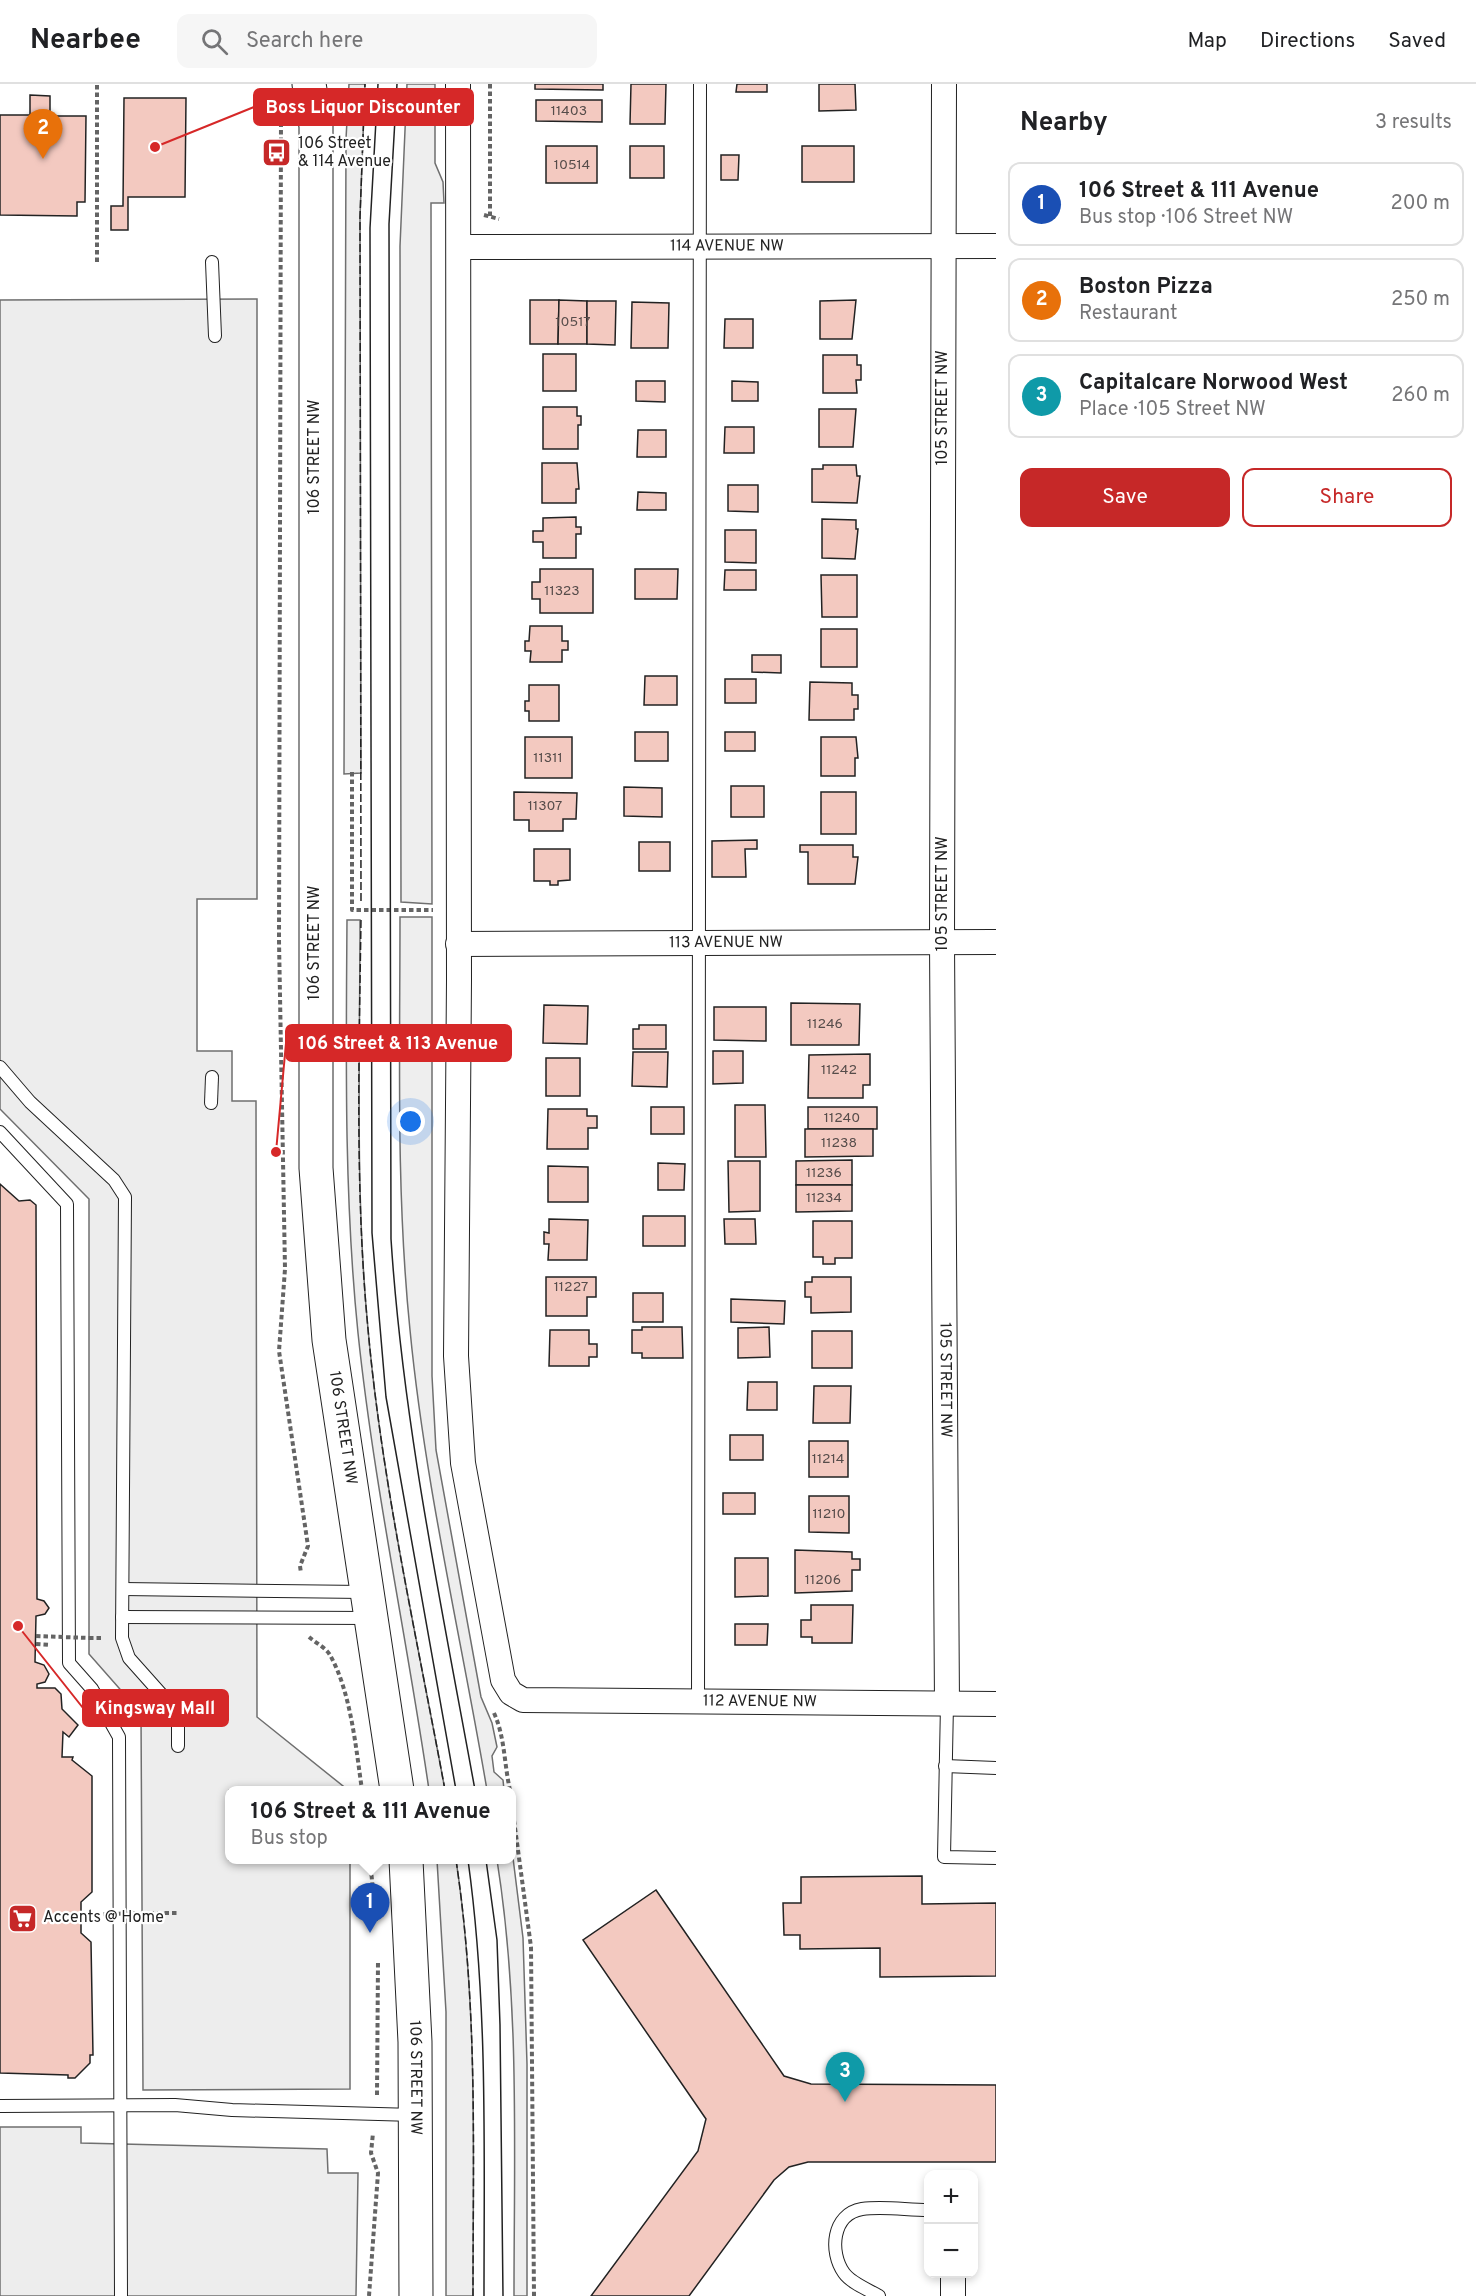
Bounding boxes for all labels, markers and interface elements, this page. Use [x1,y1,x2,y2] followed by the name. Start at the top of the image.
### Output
[177,14,597,68] search box
[30,23,141,59] text: Nearbee
[198,25,231,58] icon: search
[246,28,363,55] text: Search here
[1187,28,1227,55] text: Map
[1260,28,1355,55] text: Directions
[1388,28,1446,55] text: Saved
[254,89,473,125] callout: Boss Liquor Discounter
[265,97,461,120] text: Boss Liquor Discounter
[551,103,587,120] house number: 11403
[1020,107,1108,140] text: Nearby
[24,110,63,159] pin: 2
[1375,110,1452,136] text: 3 results
[298,134,391,172] place label: 106 Street & 114 Avenue
[261,137,293,169] bus stop icon: 106 Street & 114 Avenue
[554,157,590,174] house number: 10514
[1079,178,1319,205] text: 106 Street & 111 Avenue
[1038,191,1046,217] text: 1
[1391,191,1450,217] text: 200 m
[1079,205,1293,231] text: Bus stop · 106 Street NW
[670,236,784,257] street label: 114 AVENUE NW
[1079,274,1213,301] text: Boston Pizza
[1035,287,1048,313] text: 2
[1391,287,1450,313] text: 250 m
[1079,301,1178,327] text: Restaurant
[555,314,591,331] house number: 10517
[933,350,953,466] street label: 105 STREET NW
[1079,370,1348,397] text: Capitalcare Norwood West
[1036,383,1048,409] text: 3
[1391,383,1450,409] text: 260 m
[1079,397,1266,423] text: Place · 105 Street NW
[305,400,325,514] street label: 106 STREET NW
[1020,468,1230,527] button: Save
[1242,468,1452,527] button: Share
[544,583,580,600] house number: 11323
[533,750,563,767] house number: 11311
[528,798,562,815] house number: 11307
[933,836,953,952] street label: 105 STREET NW
[305,886,325,1000] street label: 106 STREET NW
[669,933,783,953] street label: 113 AVENUE NW
[807,1016,843,1033] house number: 11246
[286,1025,511,1061] callout: 106 Street & 113 Avenue
[298,1033,498,1056] text: 106 Street & 113 Avenue
[821,1062,857,1079] house number: 11242
[396,1107,425,1136] your location
[824,1110,860,1127] house number: 11240
[821,1135,857,1152] house number: 11238
[806,1165,842,1182] house number: 11236
[806,1190,842,1207] house number: 11234
[554,1279,588,1296] house number: 11227
[934,1322,955,1438] street label: 105 STREET NW
[324,1370,361,1486] street label: 106 STREET NW
[812,1451,844,1468] house number: 11214
[812,1506,846,1523] house number: 11210
[805,1572,841,1589] house number: 11206
[83,1690,228,1726] callout: Kingsway Mall
[703,1692,817,1712] street label: 112 AVENUE NW
[95,1698,215,1721] text: Kingsway Mall
[225,1786,516,1864] popup
[251,1799,490,1826] text: 106 Street & 111 Avenue
[251,1826,328,1852] text: Bus stop
[350,1884,389,1933] pin: 1
[6,1902,38,1934] supermarket icon: Accents @ Home
[43,1908,164,1928] place label: Accents @ Home
[404,2020,425,2135] street label: 106 STREET NW
[826,2052,864,2102] pin: 3
[924,2170,978,2278] map controls
[924,2170,978,2224] button: +
[924,2224,978,2278] button: −

